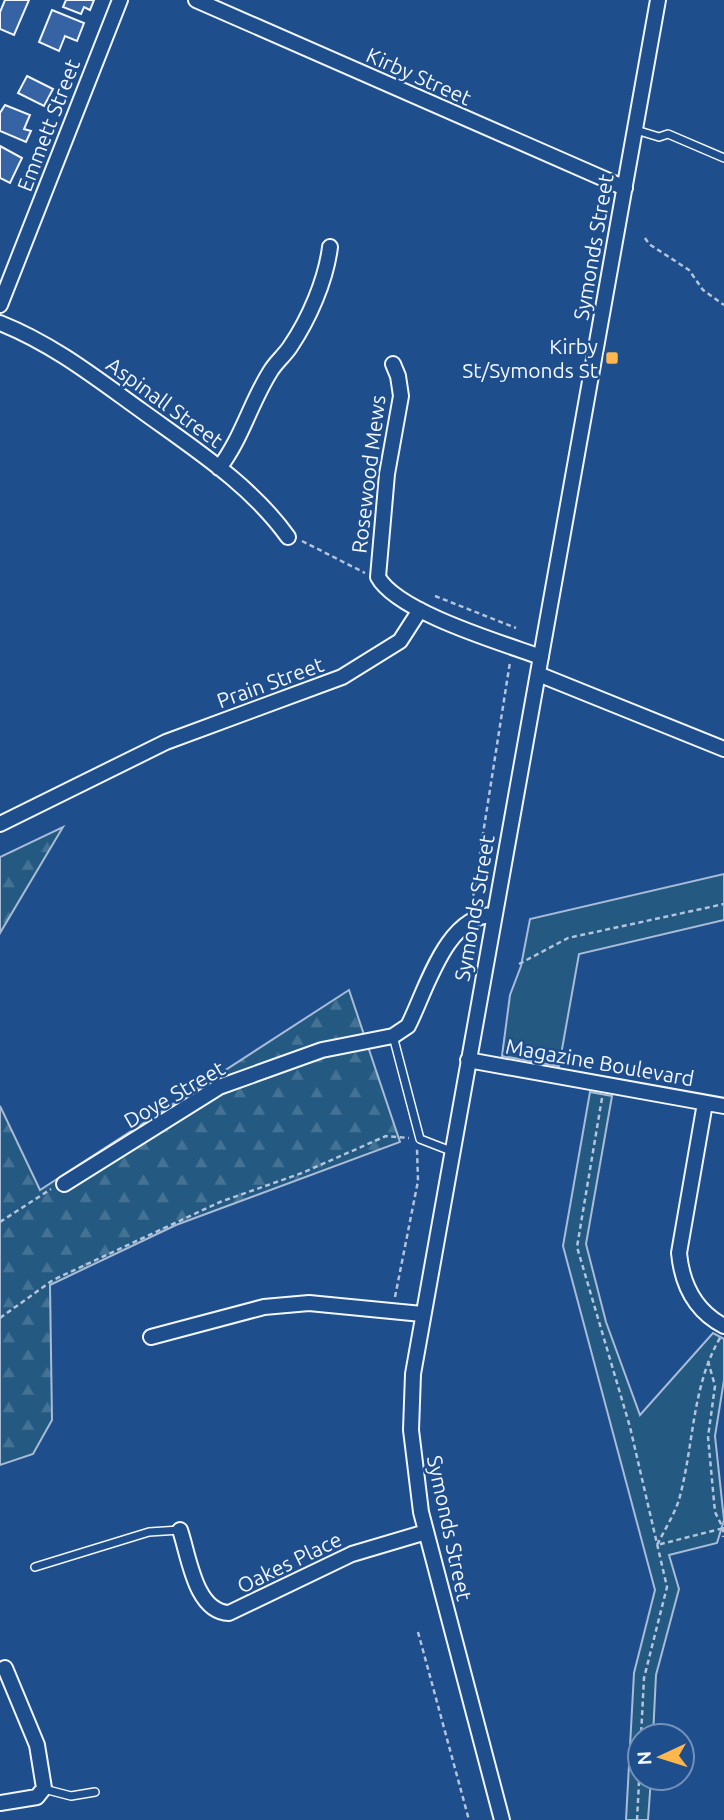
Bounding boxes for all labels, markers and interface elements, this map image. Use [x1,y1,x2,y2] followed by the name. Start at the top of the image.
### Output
[363,42,475,110] street label: Kirby Street
[12,56,84,194] street label: Emmett Street
[568,172,618,322] street label: Symonds Street
[462,334,598,382] place label: Kirby St/Symonds St
[604,350,620,366] marker: Kirby St/Symonds St
[102,352,228,452] street label: Aspinall Street
[346,394,390,554] street label: Rosewood Mews
[213,652,327,712] street label: Prain Street
[449,833,499,983] street label: Symonds Street
[504,1034,696,1090] street label: Magazine Boulevard
[119,1056,229,1132] street label: Doye Street
[423,1453,477,1603] street label: Symonds Street
[233,1526,345,1598] street label: Oakes Place
[626,1722,696,1792] north arrow
[633,1750,656,1766] text: N

